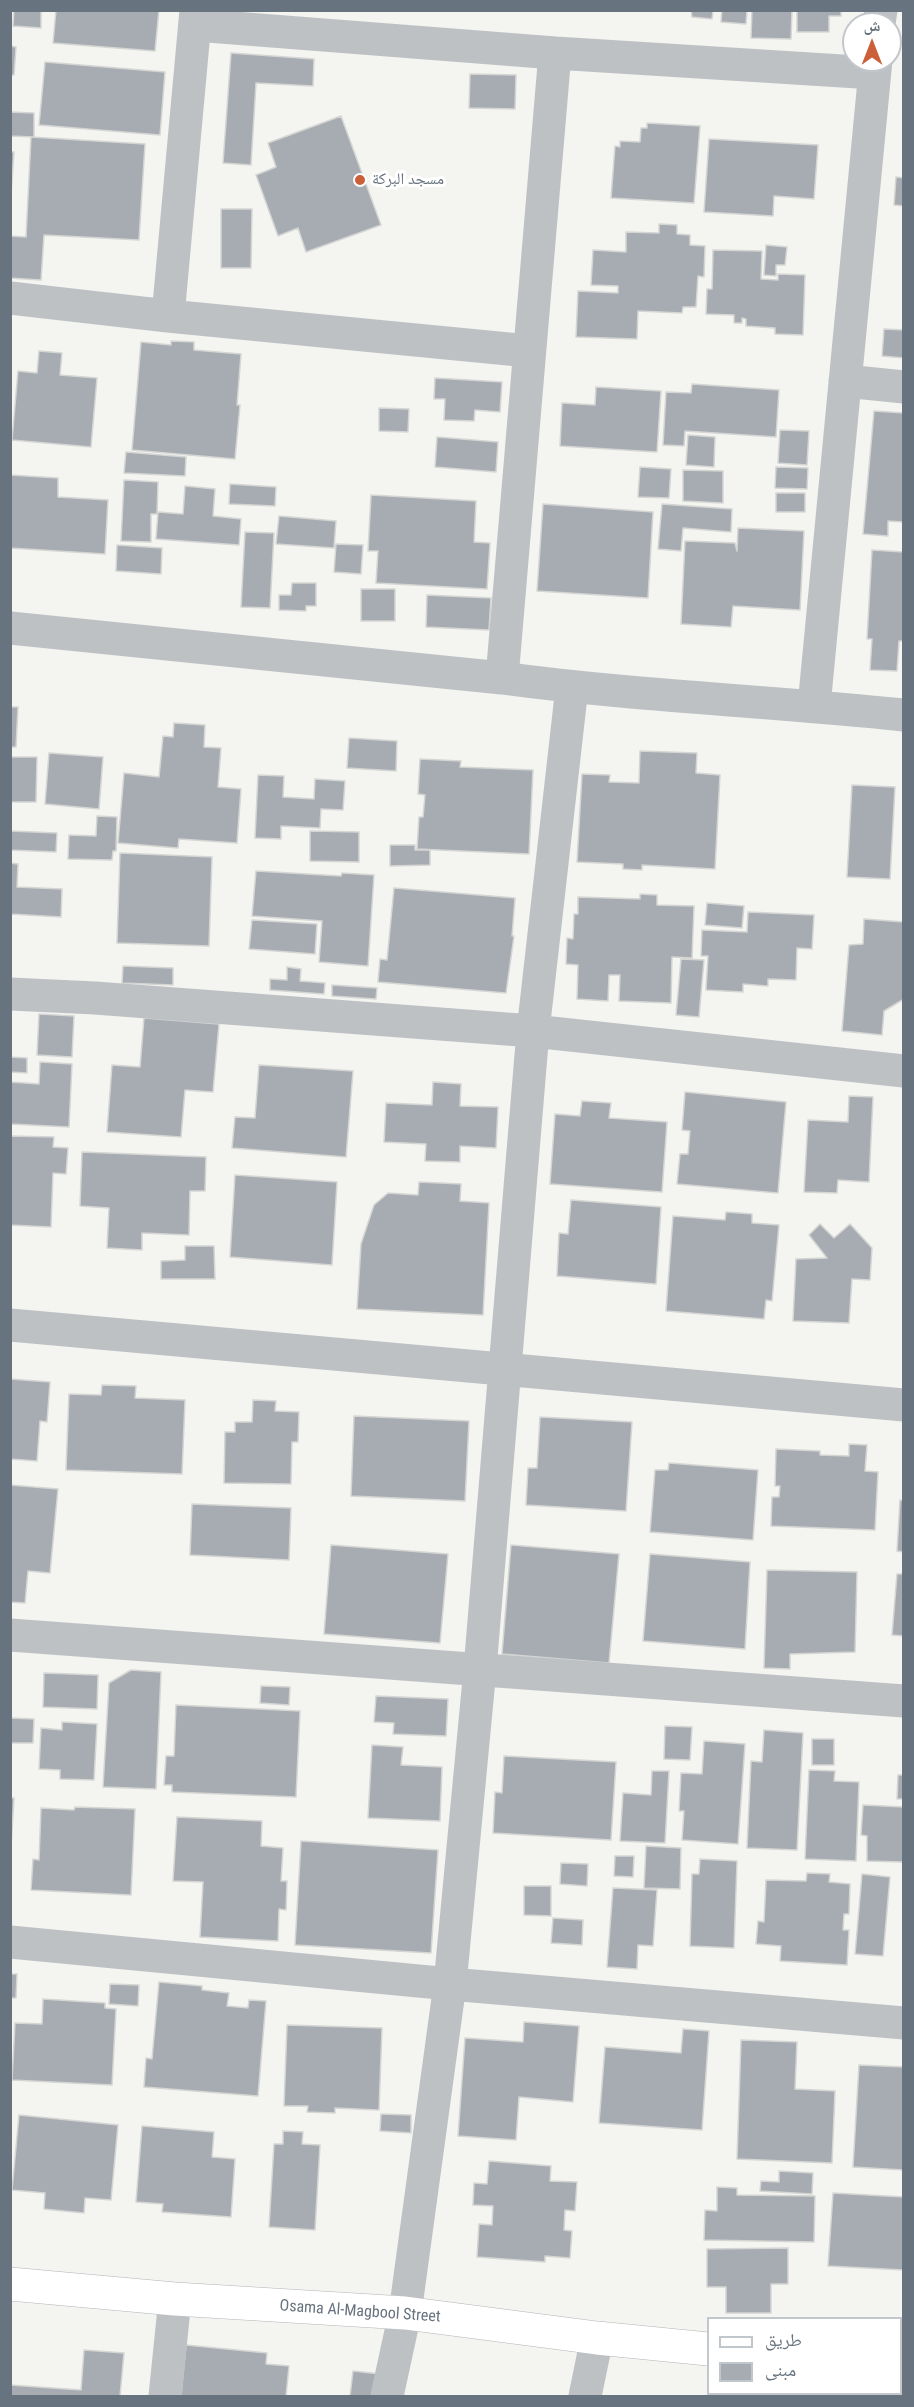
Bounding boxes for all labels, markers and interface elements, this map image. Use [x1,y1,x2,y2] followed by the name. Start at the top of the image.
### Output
[842,12,902,72] north arrow
[864,16,880,35] text: ش
[372,170,444,190] place label: مسجد البركة
[353,173,367,187] marker: مسجد البركة
[279,2297,441,2327] street label: Osama Al-Magbool Street
[707,2317,902,2395] legend
[765,2329,802,2350] text: طريق
[765,2359,796,2380] text: مبنى

